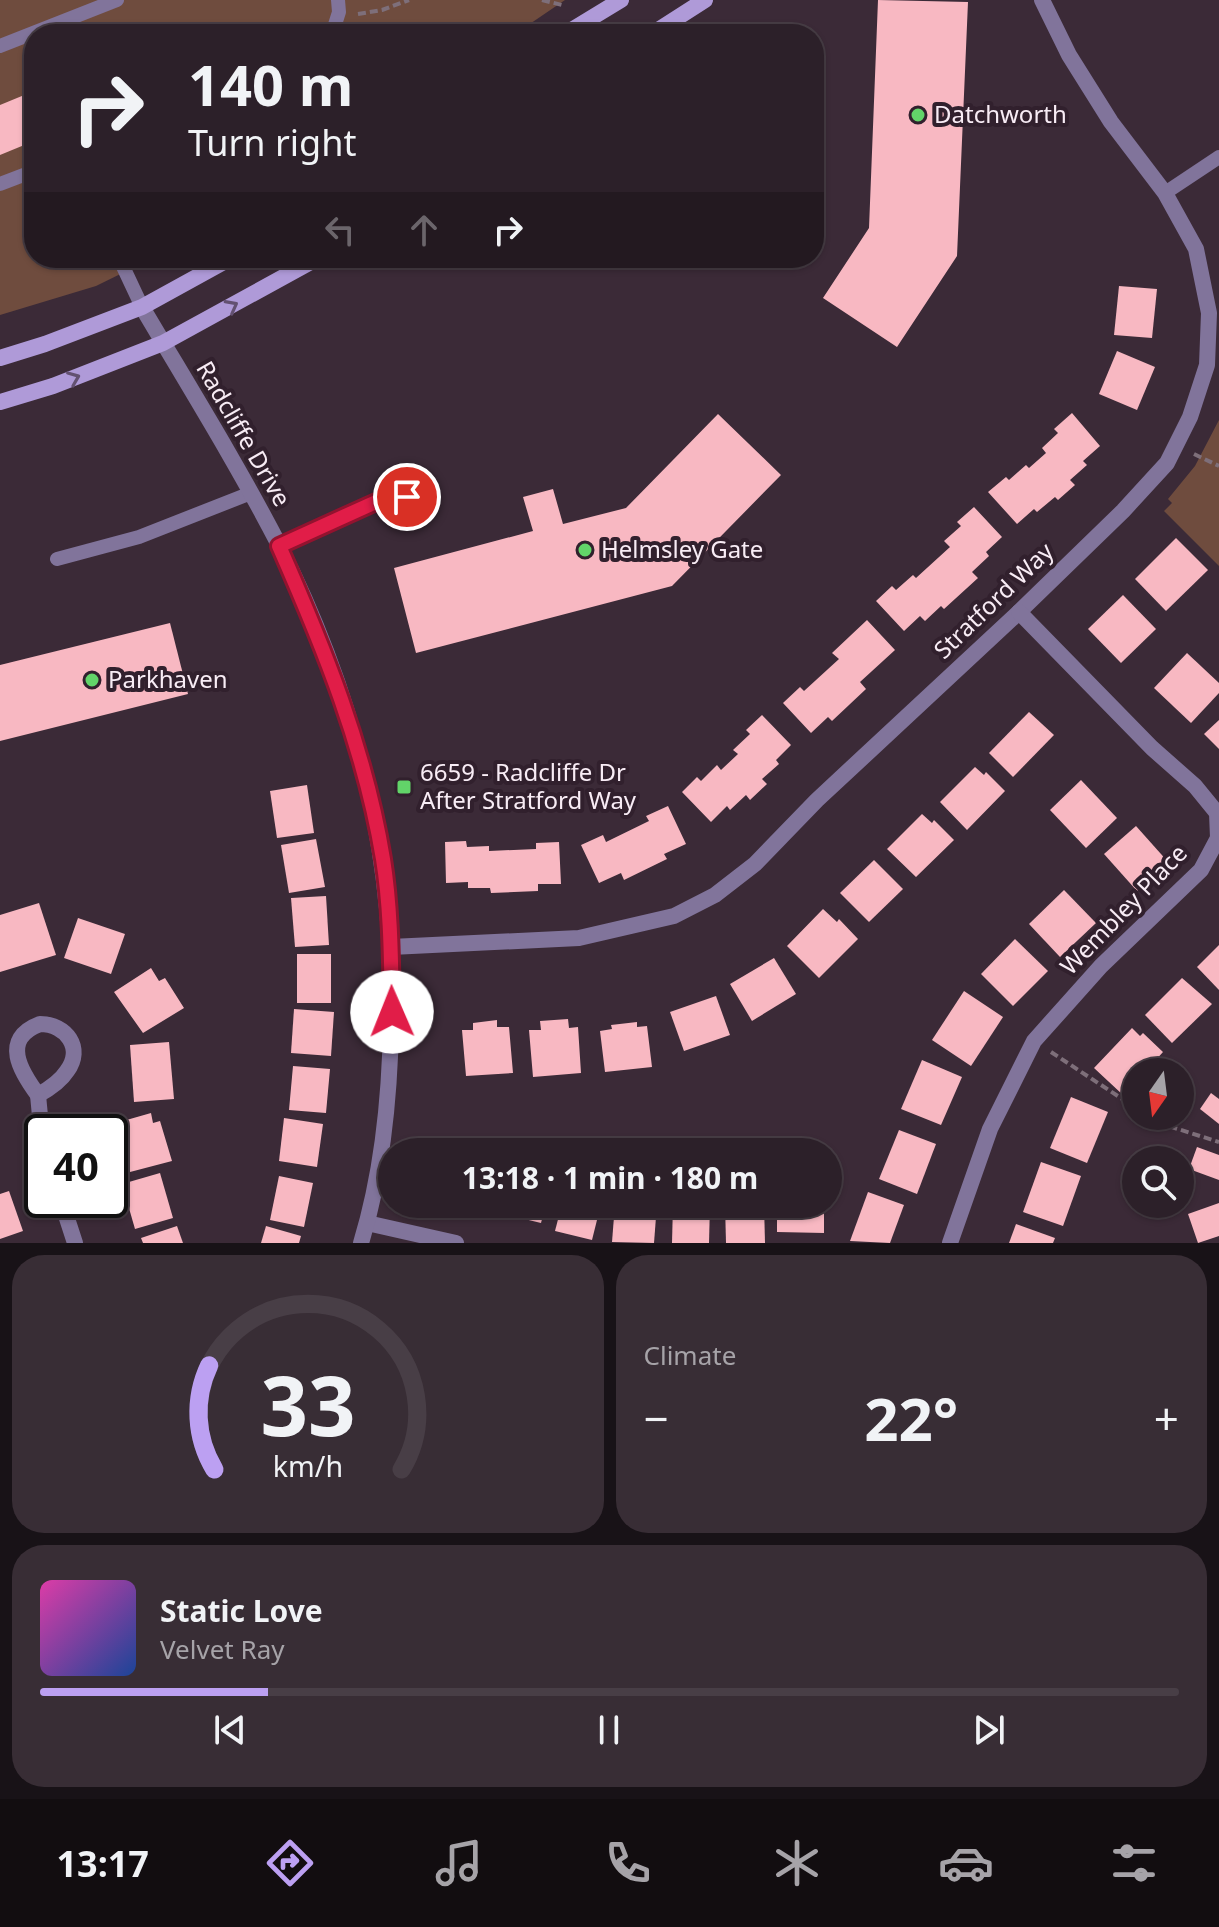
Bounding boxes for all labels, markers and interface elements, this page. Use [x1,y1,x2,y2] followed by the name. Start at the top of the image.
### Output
[188,46,353,122] text: 140 m
[56,56,160,160] icon: right
[934,97,1067,130] place label: Datchworth
[909,106,927,124] marker: Datchworth
[188,118,356,167] text: Turn right
[318,208,362,252] icon: left
[402,208,446,252] icon: ahead
[486,208,530,252] icon: right
[223,300,238,315] one-way arrow
[189,355,299,512] street label: Radcliffe Drive
[66,371,80,388] one-way arrow
[373,463,441,531] pin
[385,475,429,519] icon: arrive
[601,532,763,565] place label: Helmsley Gate
[926,534,1060,665] street label: Stratford Way
[576,541,594,559] marker: Helmsley Gate
[108,662,228,695] place label: Parkhaven
[83,671,101,689] marker: Parkhaven
[420,755,637,816] place label: 6659 - Radcliffe Dr After Stratford Way
[395,778,413,796] marker: 6659 - Radcliffe Dr After Stratford Way
[1052,837,1194,981] street label: Wembley Place
[350,970,434,1054] position arrow
[1122,1058,1194,1130] north arrow
[1122,1058,1194,1218] map controls
[24,1114,128,1218] speed limit sign: 40
[1122,1146,1194,1218] button: search
[462,1157,758,1198] text: 13:18 · 1 min · 180 m
[644,1337,736,1373] text: Climate
[260,1347,355,1460] text: 33
[864,1377,958,1459] text: 22°
[644,1388,669,1448] text: −
[1154,1388,1179,1448] text: +
[273,1446,343,1485] text: km/h
[160,1590,323,1631] text: Static Love
[160,1631,285,1667] text: Velvet Ray
[208,1708,252,1752] icon: previous
[587,1708,631,1752] icon: pause
[967,1708,1011,1752] icon: next
[262,1835,318,1891] icon: directions
[431,1835,487,1891] icon: music
[600,1835,656,1891] icon: phone
[769,1835,825,1891] icon: climate
[938,1835,994,1891] icon: car
[1106,1835,1162,1891] icon: filters
[56,1839,149,1888] text: 13:17

